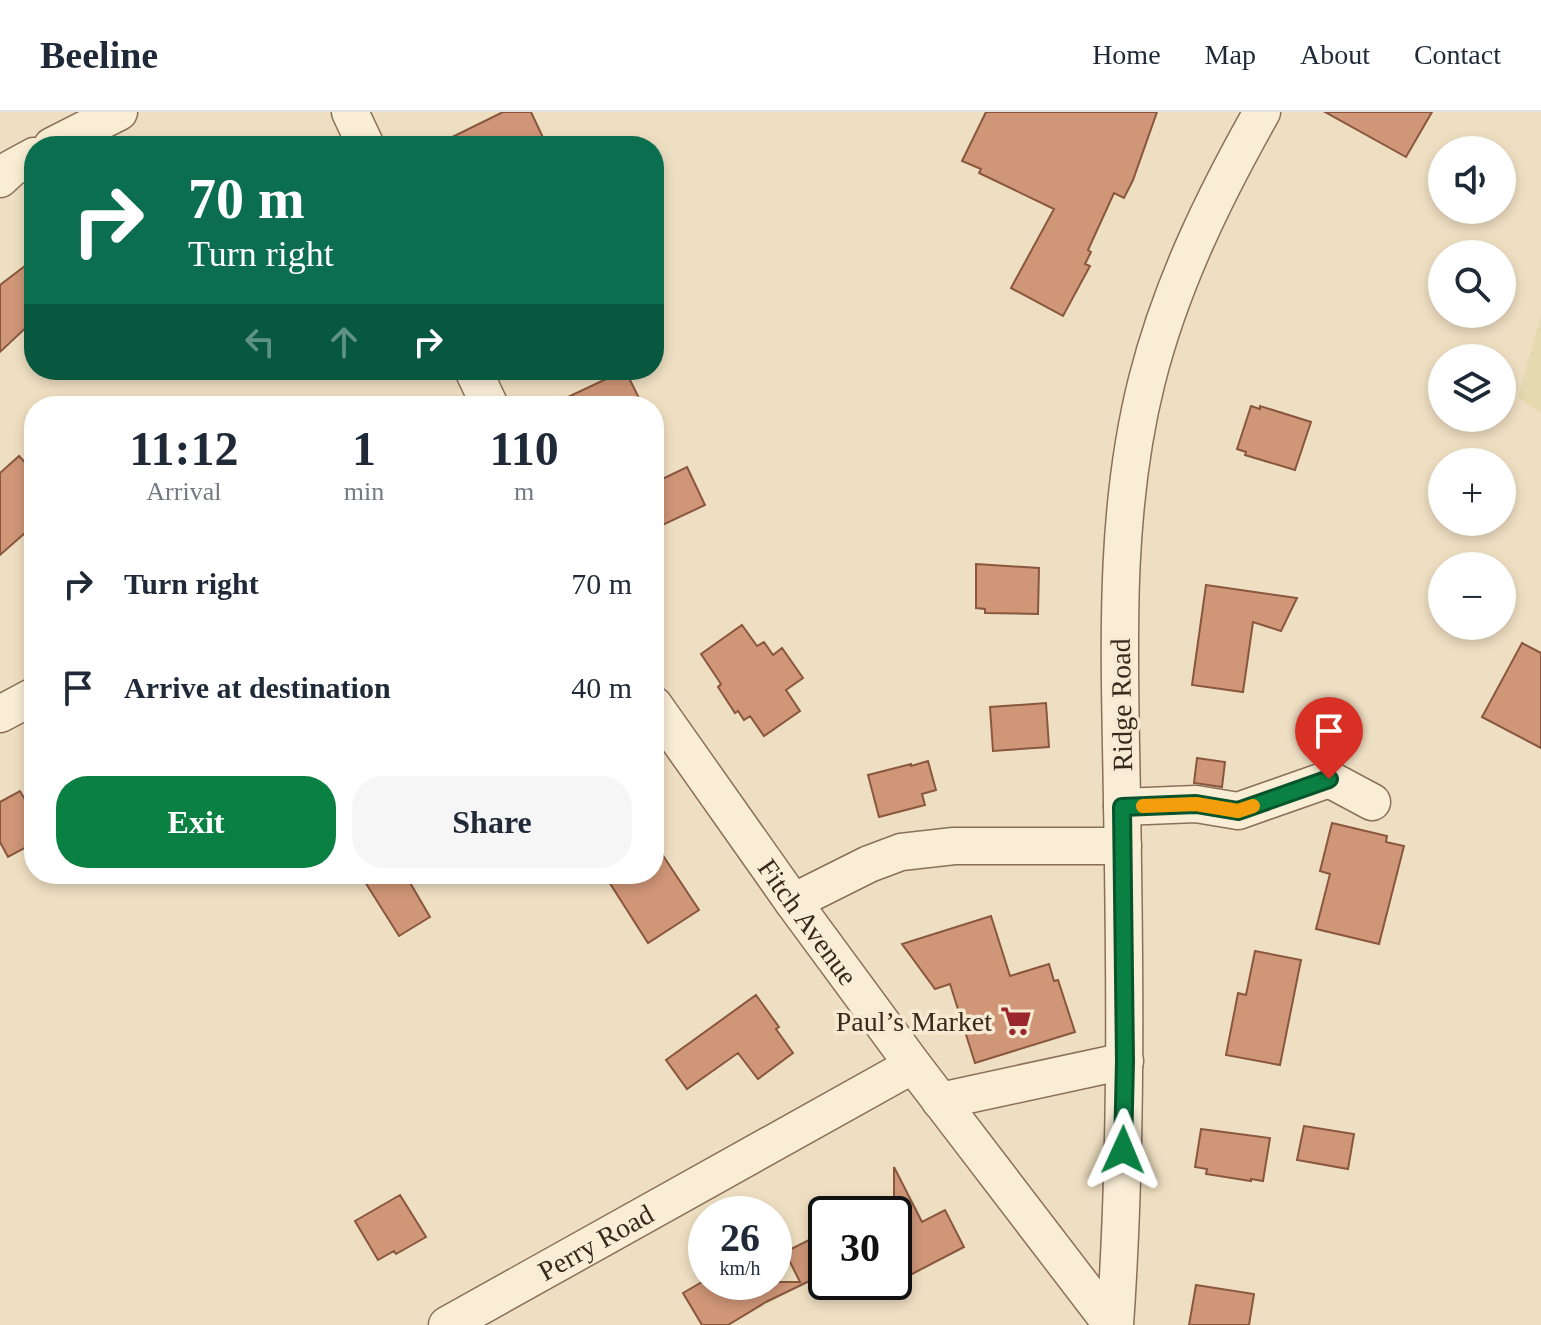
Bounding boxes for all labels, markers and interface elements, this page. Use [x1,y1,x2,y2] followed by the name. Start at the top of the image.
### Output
[40,34,158,76] text: Beeline
[1092,39,1161,70] text: Home
[1205,39,1256,70] text: Map
[1300,39,1370,70] text: About
[1414,39,1501,70] text: Contact
[1428,136,1516,640] map controls
[1428,136,1516,224] button: sound
[56,168,160,272] icon: right
[188,168,305,230] text: 70 m
[188,234,334,274] text: Turn right
[1428,240,1516,328] button: search
[238,320,282,364] icon: left
[322,320,366,364] icon: ahead
[406,320,450,364] icon: right
[1428,344,1516,432] button: layers
[129,422,239,475] text: 11:12
[352,422,376,475] text: 1
[489,422,559,475] text: 110
[1428,448,1516,536] button: +
[146,477,221,506] text: Arrival
[344,477,384,506] text: min
[514,477,534,506] text: m
[1428,552,1516,640] button: −
[56,562,100,606] icon: right
[124,567,259,600] text: Turn right
[571,567,632,600] text: 70 m
[1105,638,1138,772] street label: Ridge Road
[56,666,100,710] icon: arrive
[124,671,391,704] text: Arrive at destination
[571,671,632,704] text: 40 m
[1295,697,1363,779] pin
[1307,709,1351,753] icon: arrive
[56,776,336,868] button: Exit
[352,776,632,868] button: Share
[752,853,864,991] street label: Fitch Avenue
[999,1004,1033,1038] supermarket icon: Paul’s Market
[836,1006,992,1037] place label: Paul’s Market
[1081,1108,1165,1192] position arrow
[808,1196,912,1300] speed limit sign: 30
[533,1198,659,1287] street label: Perry Road
[720,1215,760,1260] text: 26
[719,1257,761,1279] text: km/h

